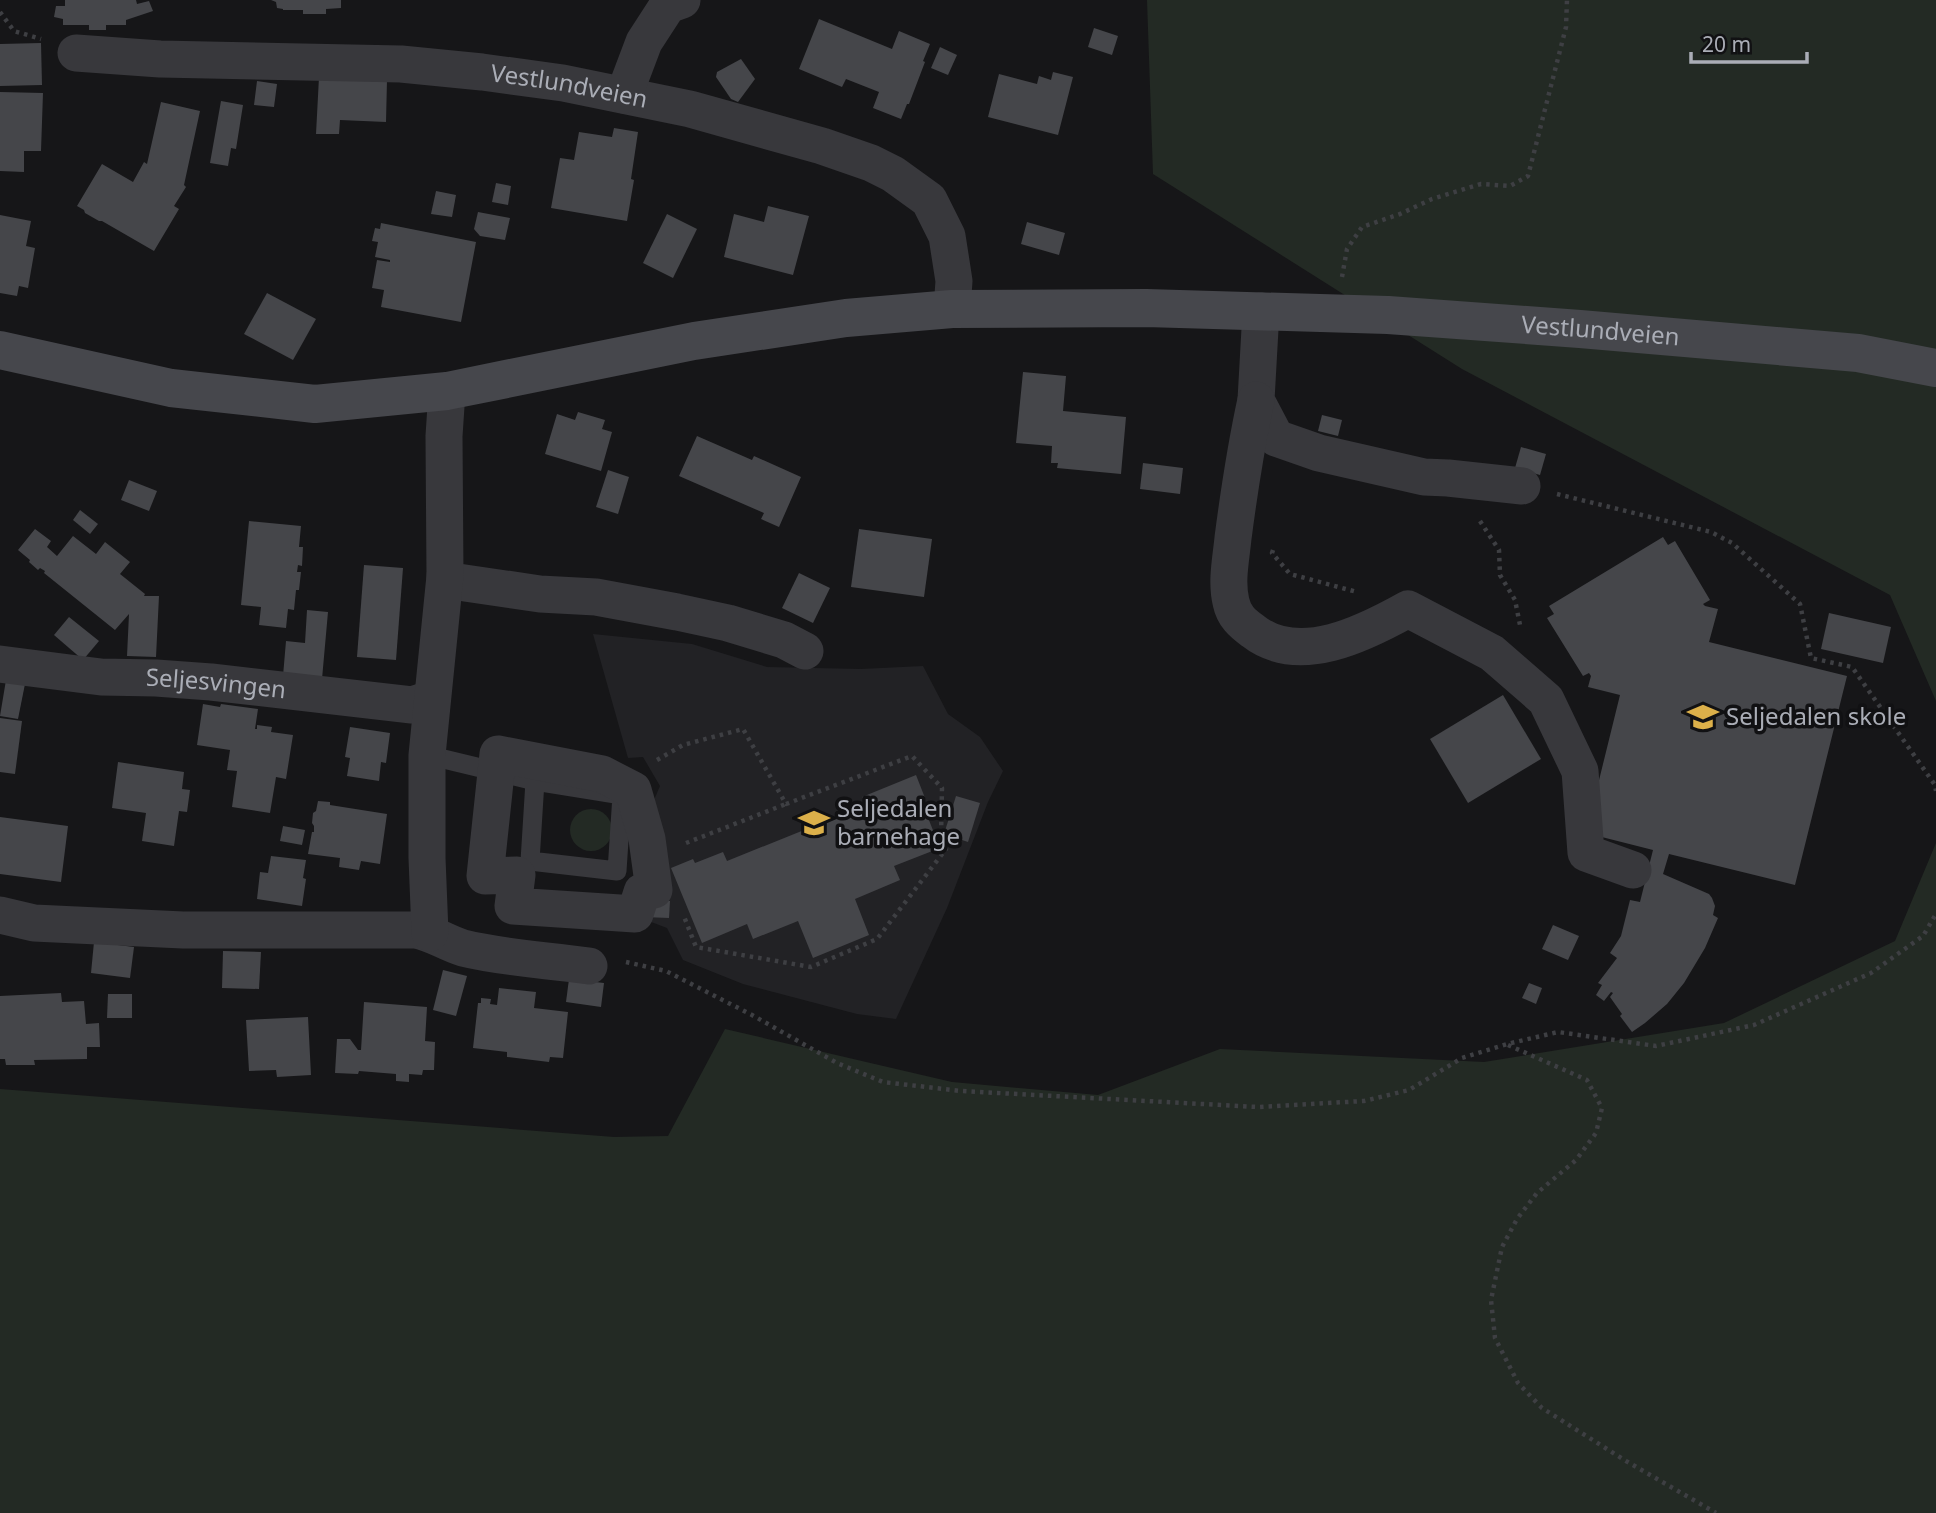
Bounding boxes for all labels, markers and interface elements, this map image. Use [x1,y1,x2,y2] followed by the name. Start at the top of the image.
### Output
[1691,21,1806,65] scale bar
[1702,30,1751,58] text: 20 m
[489,55,651,115] street label: Vestlundveien
[1520,307,1681,353] street label: Vestlundveien
[146,660,288,705] street label: Seljesvingen
[1726,699,1906,732] place label: Seljedalen skole
[1686,700,1720,734] school or university icon: Seljedalen skole
[837,791,960,852] place label: Seljedalen barnehage
[797,806,831,840] school or university icon: Seljedalen barnehage

